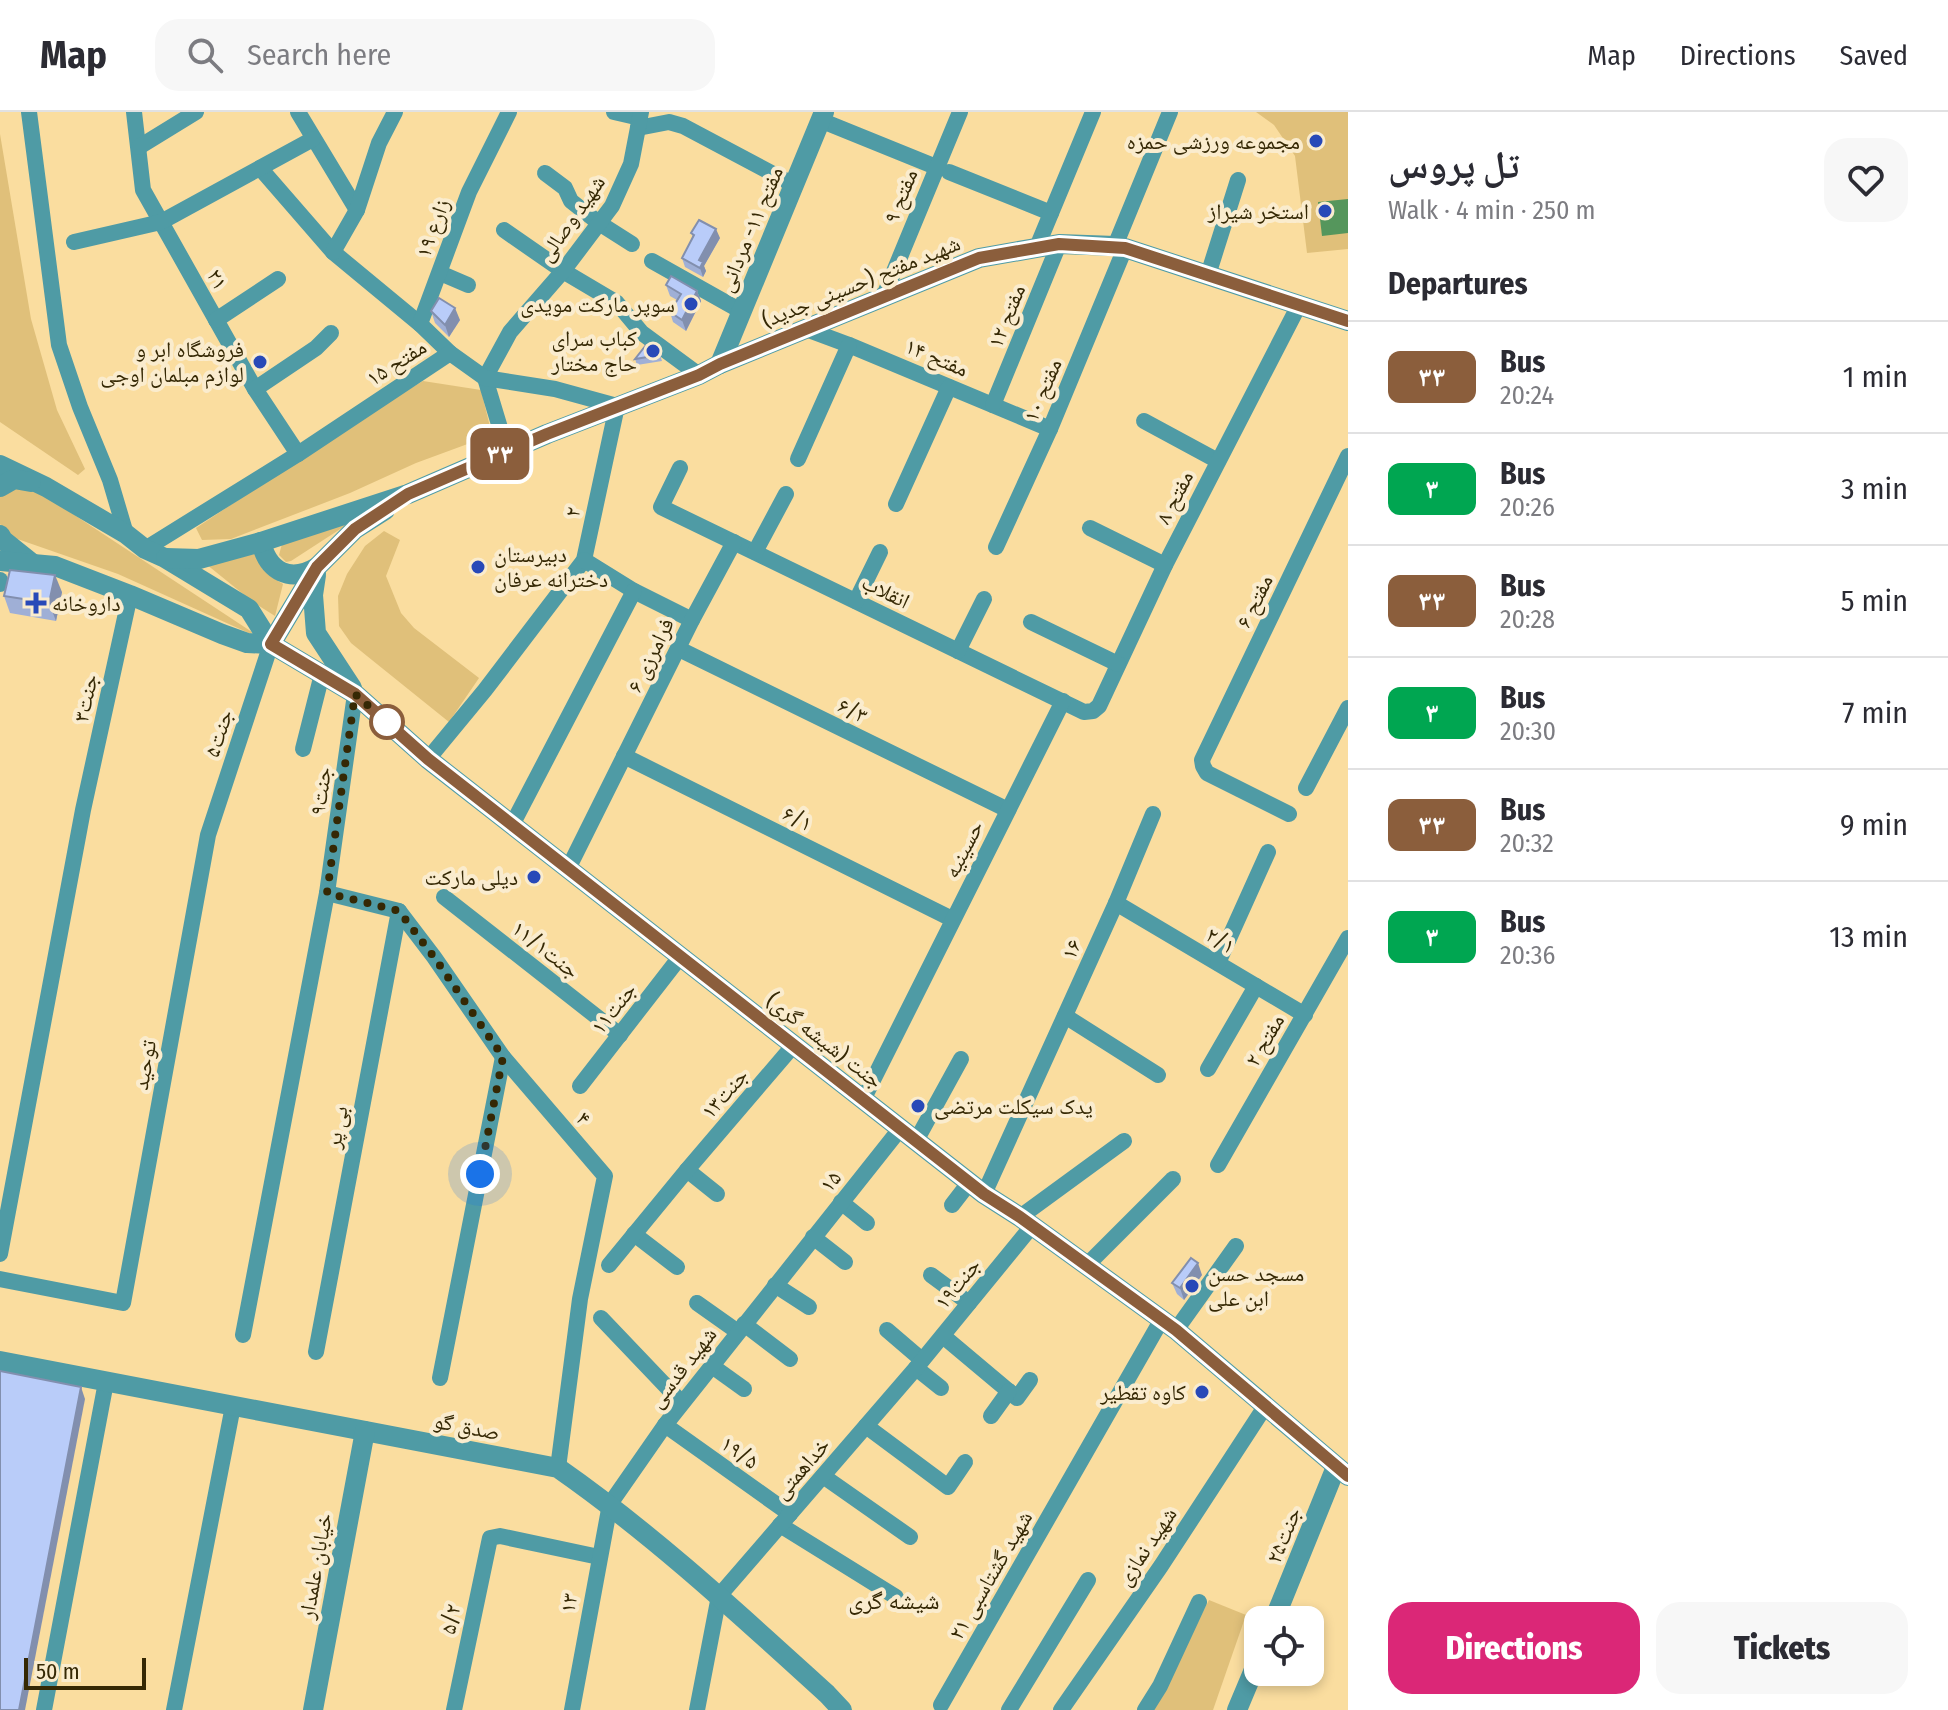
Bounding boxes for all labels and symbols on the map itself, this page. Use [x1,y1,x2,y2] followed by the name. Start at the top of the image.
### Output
[1127,128,1300,155] place label: مجموعه ورزشی حمزه
[1307,132,1325,150] marker: مجموعه ورزشی حمزه
[712,162,789,296] street label: مفتح ۱۱- مردانی
[877,165,924,227] street label: مفتح ۹
[532,170,611,267] street label: شهید وصالی
[409,195,455,261] street label: ۱۹ زارع
[1207,198,1309,225] place label: استخر شیراز
[1316,202,1334,220] marker: استخر شیراز
[758,229,964,334] street label: شهید مفتح (حسینی جدید)
[201,264,234,294] street label: ۲۱
[982,281,1031,352] street label: مفتح ۱۲
[520,291,675,318] place label: سوپر مارکت مویدی
[682,295,700,313] marker: سوپر مارکت مویدی
[551,325,637,377] place label: کباب سرای حاج مختار
[901,332,972,383] street label: مفتح ۱۴
[361,333,431,392] street label: مفتح ۱۵
[100,336,244,389] place label: فروشگاه ابر و لوازم مبلمان اوجی
[644,342,662,360] marker: کباب سرای حاج مختار
[251,353,269,371] marker: فروشگاه ابر و لوازم مبلمان اوجی
[1017,355,1068,426] street label: مفتح ۱۰
[464,428,536,480] line badge: ۳۳
[1150,466,1199,528] street label: مفتح ۸
[558,504,587,520] street label: ۲
[494,541,608,593] place label: دبیرستان دخترانه عرفان
[469,558,487,576] marker: دبیرستان دخترانه عرفان
[857,568,914,615] street label: انقلاب
[1230,570,1279,632] street label: مفتح ۶
[52,590,121,617] place label: داروخانه
[27,594,45,612] marker: داروخانه
[621,614,680,697] street label: فرامرزی ۶
[67,672,104,725] street label: جنت۳
[833,692,872,729] street label: ۶/۳
[370,705,404,739] unlabelled marker
[198,706,239,760] street label: جنت۵
[304,765,337,817] street label: جنت۹
[778,800,817,837] street label: ۶/۱
[938,816,989,882] street label: حسینیه
[424,864,518,891] place label: دیلی مارکت
[525,868,543,886] marker: دیلی مارکت
[507,915,585,984] street label: جنت۱۱/۱
[1201,921,1241,960] street label: ۲/۱
[1055,935,1088,964] street label: ۱۶
[585,977,642,1040] street label: جنت۱۱
[761,987,888,1094] street label: جنت (شیشه گری)
[1239,1009,1290,1071] street label: مفتح ۲
[127,1038,162,1092] street label: توحید
[695,1063,754,1124] street label: جنت۱۳
[934,1093,1093,1120] place label: یدک سیکلت مرتضی
[909,1097,927,1115] marker: یدک سیکلت مرتضی
[319,1104,354,1152] street label: بی پر
[570,1106,597,1131] street label: ۴
[460,1154,500,1194] your location
[814,1165,847,1197] street label: ۱۵
[929,1252,986,1314] street label: جنت۱۹
[1208,1260,1304,1312] place label: مسجد حسن ابن علی
[1183,1277,1201,1295] marker: مسجد حسن ابن علی
[642,1321,722,1413] street label: شهید قدسی
[1099,1379,1186,1406] place label: کاوه تقطیر
[1193,1383,1211,1401] marker: کاوه تقطیر
[432,1407,502,1446] street label: صدق گو
[716,1430,764,1475] street label: ۱۹/۵
[767,1432,836,1505] street label: خداهمتی
[1110,1502,1183,1591] street label: شهید نمازی
[1260,1503,1307,1567] street label: جنت۲۵
[943,1506,1038,1645] street label: شهید گشتاسبی ۲۱
[293,1511,338,1622] street label: خیابان علمدار
[848,1587,940,1615] district label: شیشه گری
[553,1591,584,1615] street label: ۱۳
[434,1602,467,1636] street label: ۵/۲
[24,1654,146,1690] scale bar

